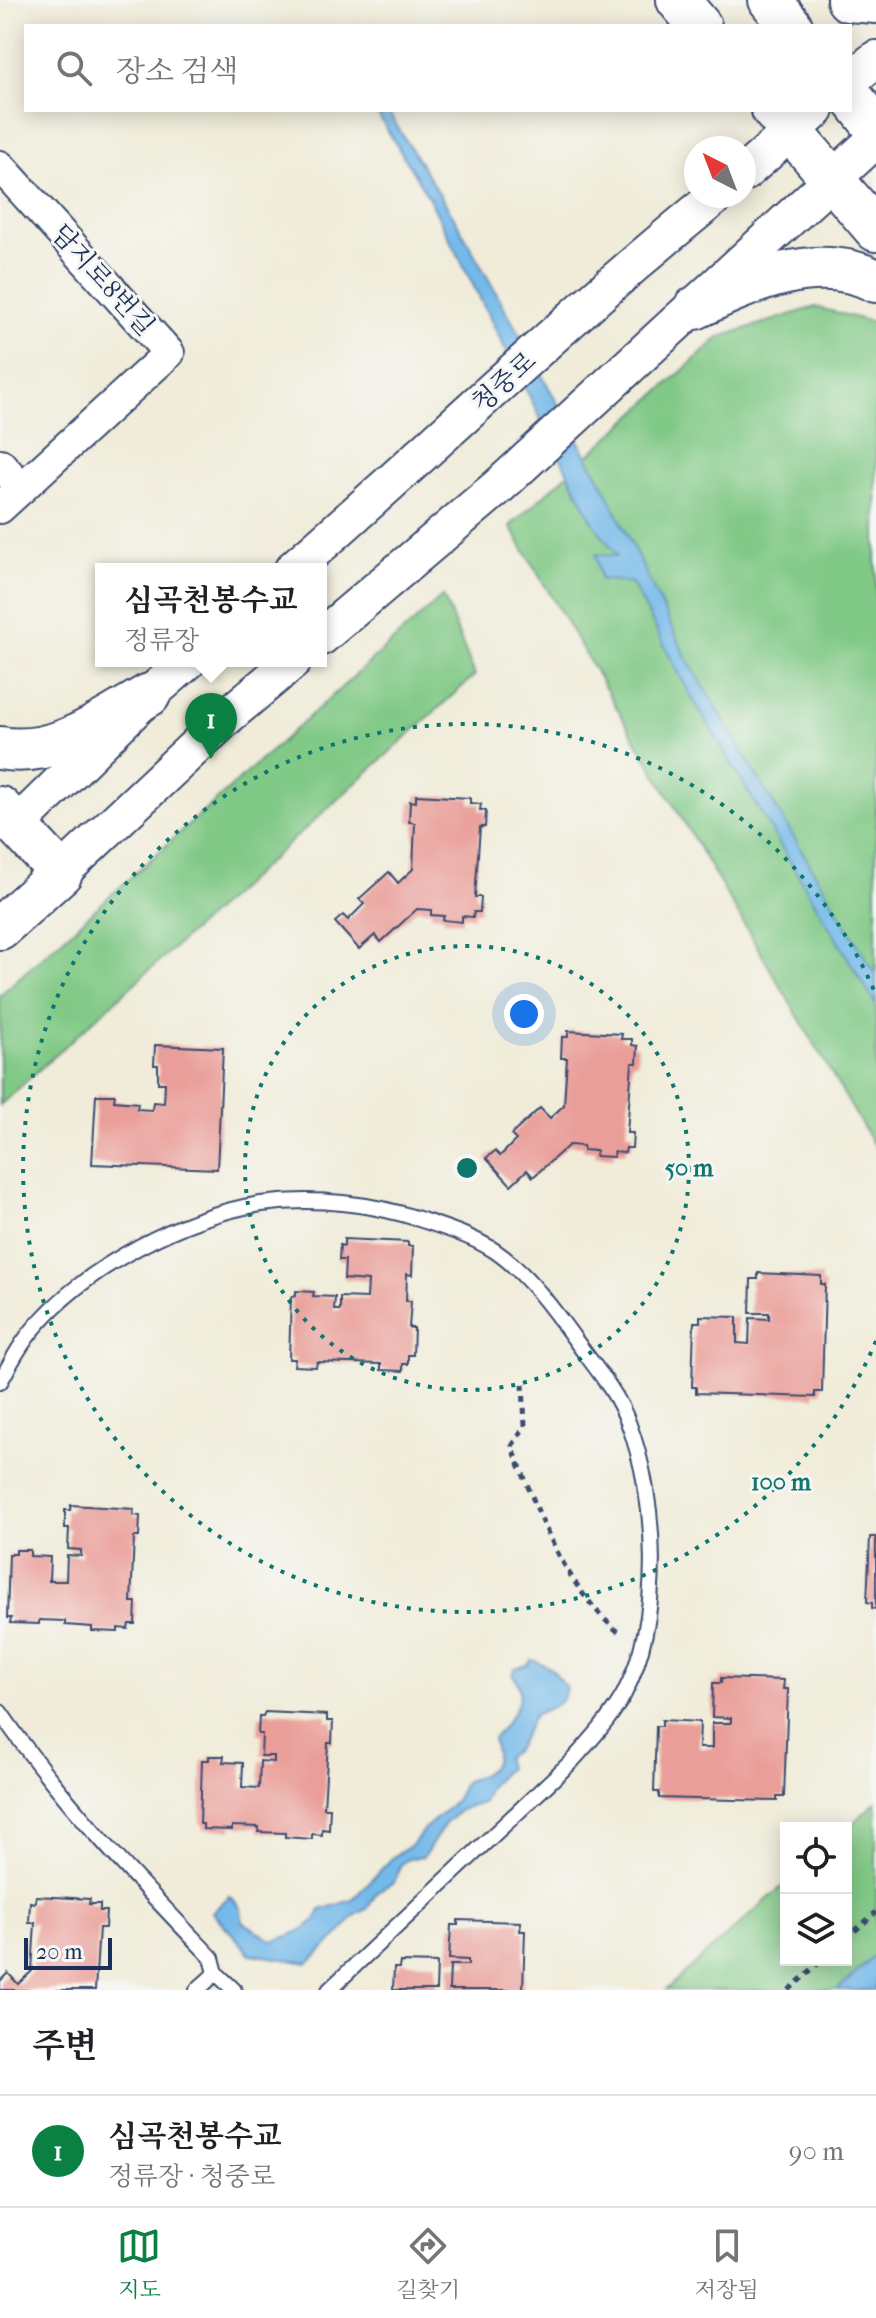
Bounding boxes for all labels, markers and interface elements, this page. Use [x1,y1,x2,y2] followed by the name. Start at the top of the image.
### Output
[24,24,852,112] search box
[52,46,96,90] icon: search
[116,54,238,89] text: 장소 검색
[684,136,756,208] north arrow
[45,218,161,342] street label: 담지로8번길
[466,345,542,419] street label: 청중로
[95,563,327,667] popup
[124,583,298,618] text: 심곡천봉수교
[124,625,199,656] text: 정류장
[185,693,237,759] pin: 1
[504,994,544,1034] your location
[453,1154,481,1182] centre of rings
[665,1154,714,1182] text: 50 m
[751,1468,812,1496] text: 100 m
[780,1822,852,1966] map controls
[780,1822,852,1894] button: locate
[780,1894,852,1966] button: layers
[24,1934,112,1970] scale bar
[36,1939,82,1965] text: 20 m
[32,2026,98,2066] text: 주변
[108,2119,282,2154] text: 심곡천봉수교
[53,2136,63,2167] text: 1
[789,2136,844,2167] text: 90 m
[108,2161,275,2192] text: 정류장 · 청중로
[117,2224,161,2303] tab: 지도
[396,2224,460,2303] tab: 길찾기
[695,2224,759,2303] tab: 저장됨

